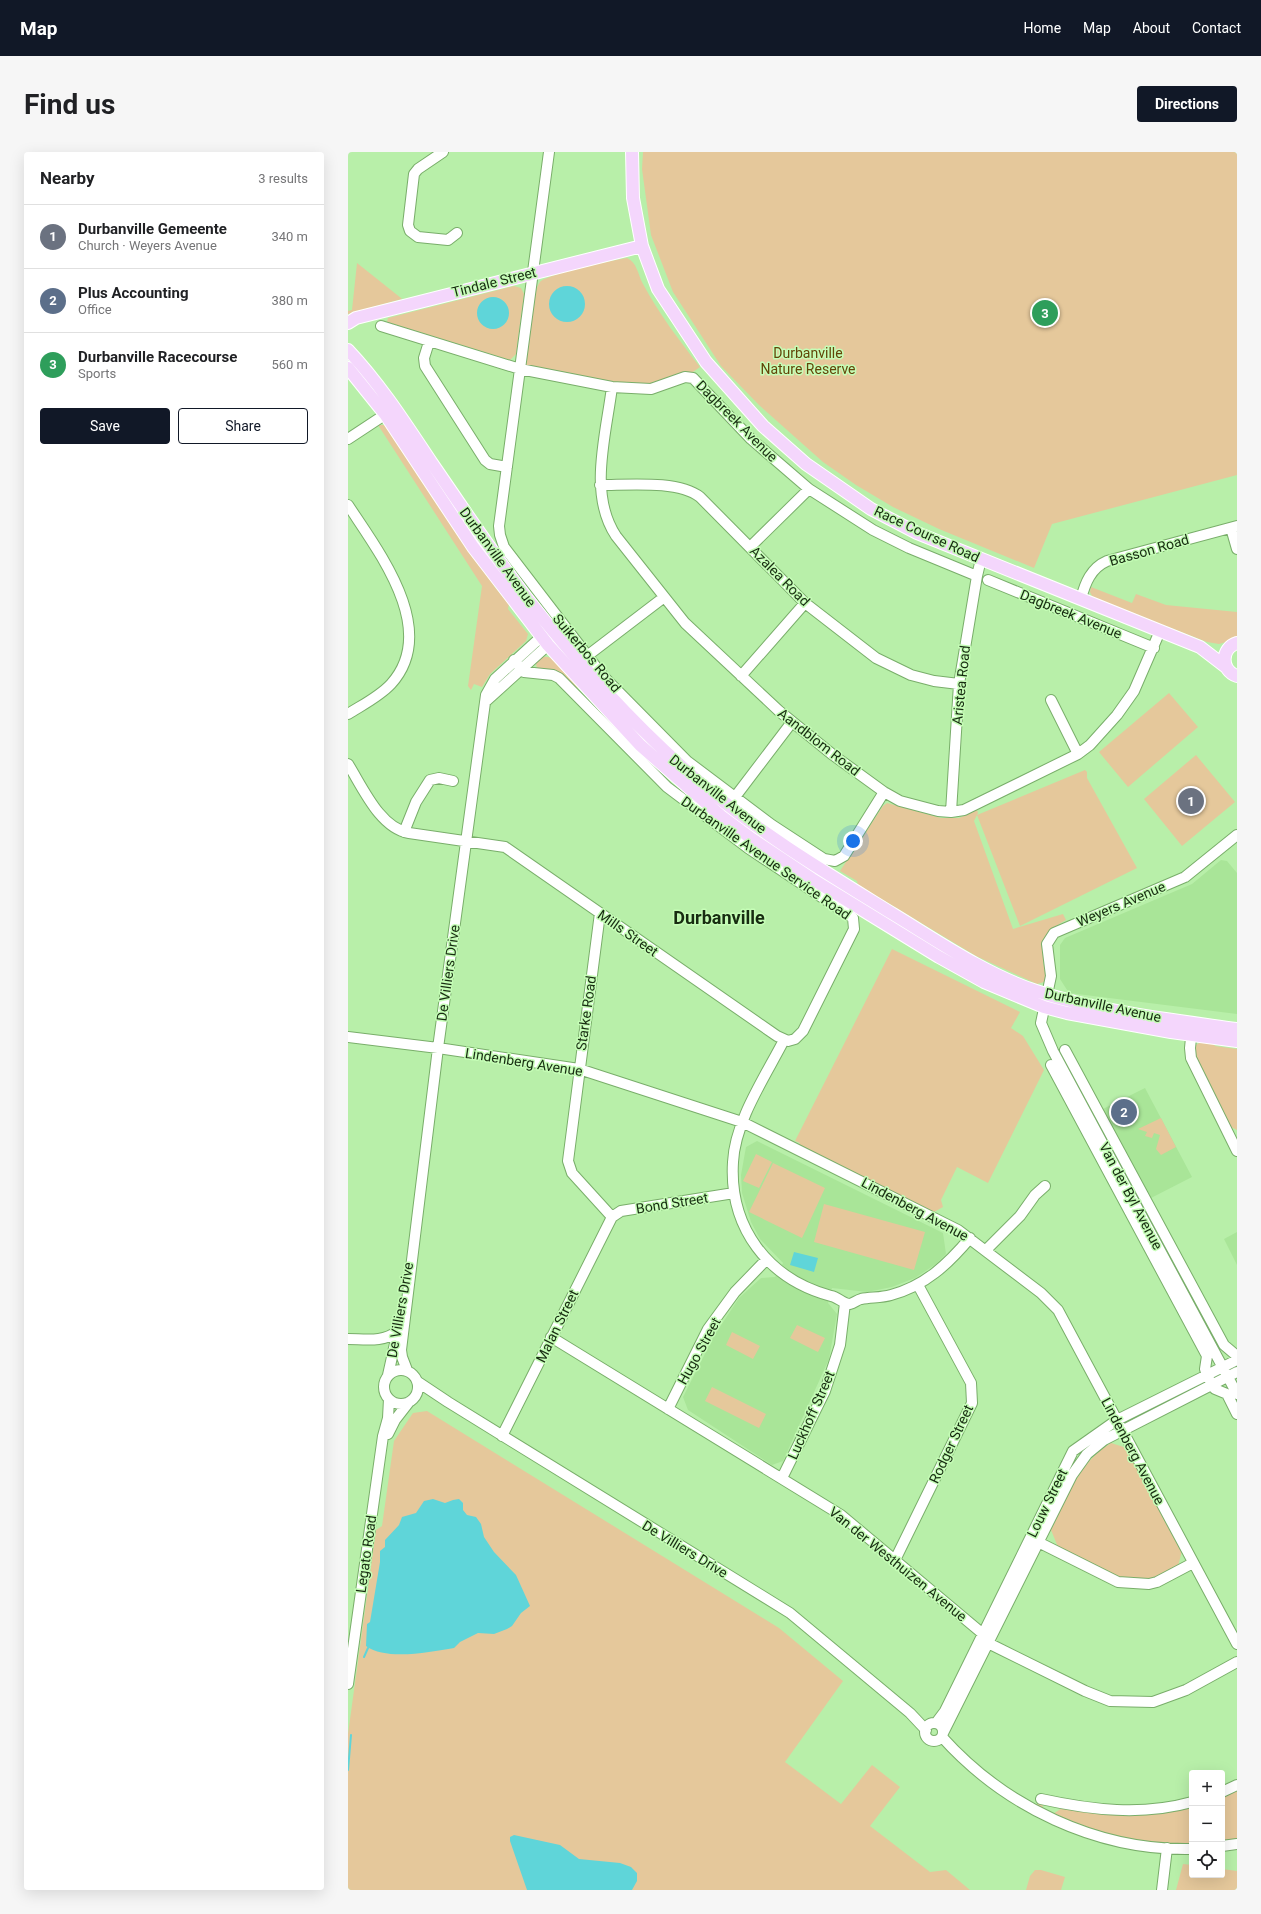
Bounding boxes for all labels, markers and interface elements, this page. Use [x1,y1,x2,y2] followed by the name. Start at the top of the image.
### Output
[20,17,58,40] text: Map
[1023,20,1061,36] text: Home
[1083,20,1111,36] text: Map
[1133,20,1170,36] text: About
[1192,20,1241,36] text: Contact
[1137,86,1237,122] button: Directions
[24,88,115,121] text: Find us
[40,168,95,188] text: Nearby
[258,171,308,186] text: 3 results
[78,220,227,238] text: Durbanville Gemeente
[49,229,57,244] text: 1
[271,229,308,244] text: 340 m
[78,238,217,253] text: Church · Weyers Avenue
[450,264,538,300] street label: Tindale Street
[78,284,188,302] text: Plus Accounting
[49,293,57,308] text: 2
[271,293,308,308] text: 380 m
[1032,298,1058,328] pin: 3
[78,302,112,317] text: Office
[760,345,856,377] park label: Durbanville Nature Reserve
[78,348,237,366] text: Durbanville Racecourse
[49,357,57,372] text: 3
[271,357,308,372] text: 560 m
[78,366,116,381] text: Sports
[693,377,781,465] street label: Dagbreek Avenue
[40,408,170,444] button: Save
[178,408,308,444] button: Share
[872,503,982,565] street label: Race Course Road
[457,504,539,610] street label: Durbanville Avenue
[1107,531,1191,569] street label: Basson Road
[747,543,813,609] street label: Azalea Road
[1018,586,1124,642] street label: Dagbreek Avenue
[550,611,624,695] street label: Suikerbos Road
[949,645,973,725] street label: Aristea Road
[775,705,863,779] street label: Aandblom Road
[666,751,770,837] street label: Durbanville Avenue
[1178,786,1204,816] pin: 1
[678,793,854,923] street label: Durbanville Avenue Service Road
[843,831,863,851] your location
[1074,878,1168,930] street label: Weyers Avenue
[595,906,662,960] street label: Mills Street
[673,907,765,929] district label: Durbanville
[433,924,463,1022] street label: De Villiers Drive
[573,975,599,1051] street label: Starke Road
[1043,985,1163,1025] street label: Durbanville Avenue
[464,1045,584,1079] street label: Lindenberg Avenue
[1111,1097,1137,1127] pin: 2
[1096,1140,1166,1252] street label: Van der Byl Avenue
[859,1174,971,1244] street label: Lindenberg Avenue
[635,1189,710,1217] street label: Bond Street
[384,1261,416,1359] street label: De Villiers Drive
[532,1287,582,1365] street label: Malan Street
[674,1314,724,1387] street label: Hugo Street
[784,1368,838,1462] street label: Luckhoff Street
[1098,1395,1168,1507] street label: Lindenberg Avenue
[926,1402,976,1486] street label: Rodger Street
[1024,1466,1071,1540] street label: Louw Street
[826,1504,970,1624] street label: Van der Westhuizen Avenue
[353,1514,379,1594] street label: Legato Road
[639,1517,731,1581] street label: De Villiers Drive
[1189,1770,1225,1878] map controls
[1189,1770,1225,1806] button: +
[1189,1806,1225,1842] button: −
[1189,1842,1225,1878] button: locate

